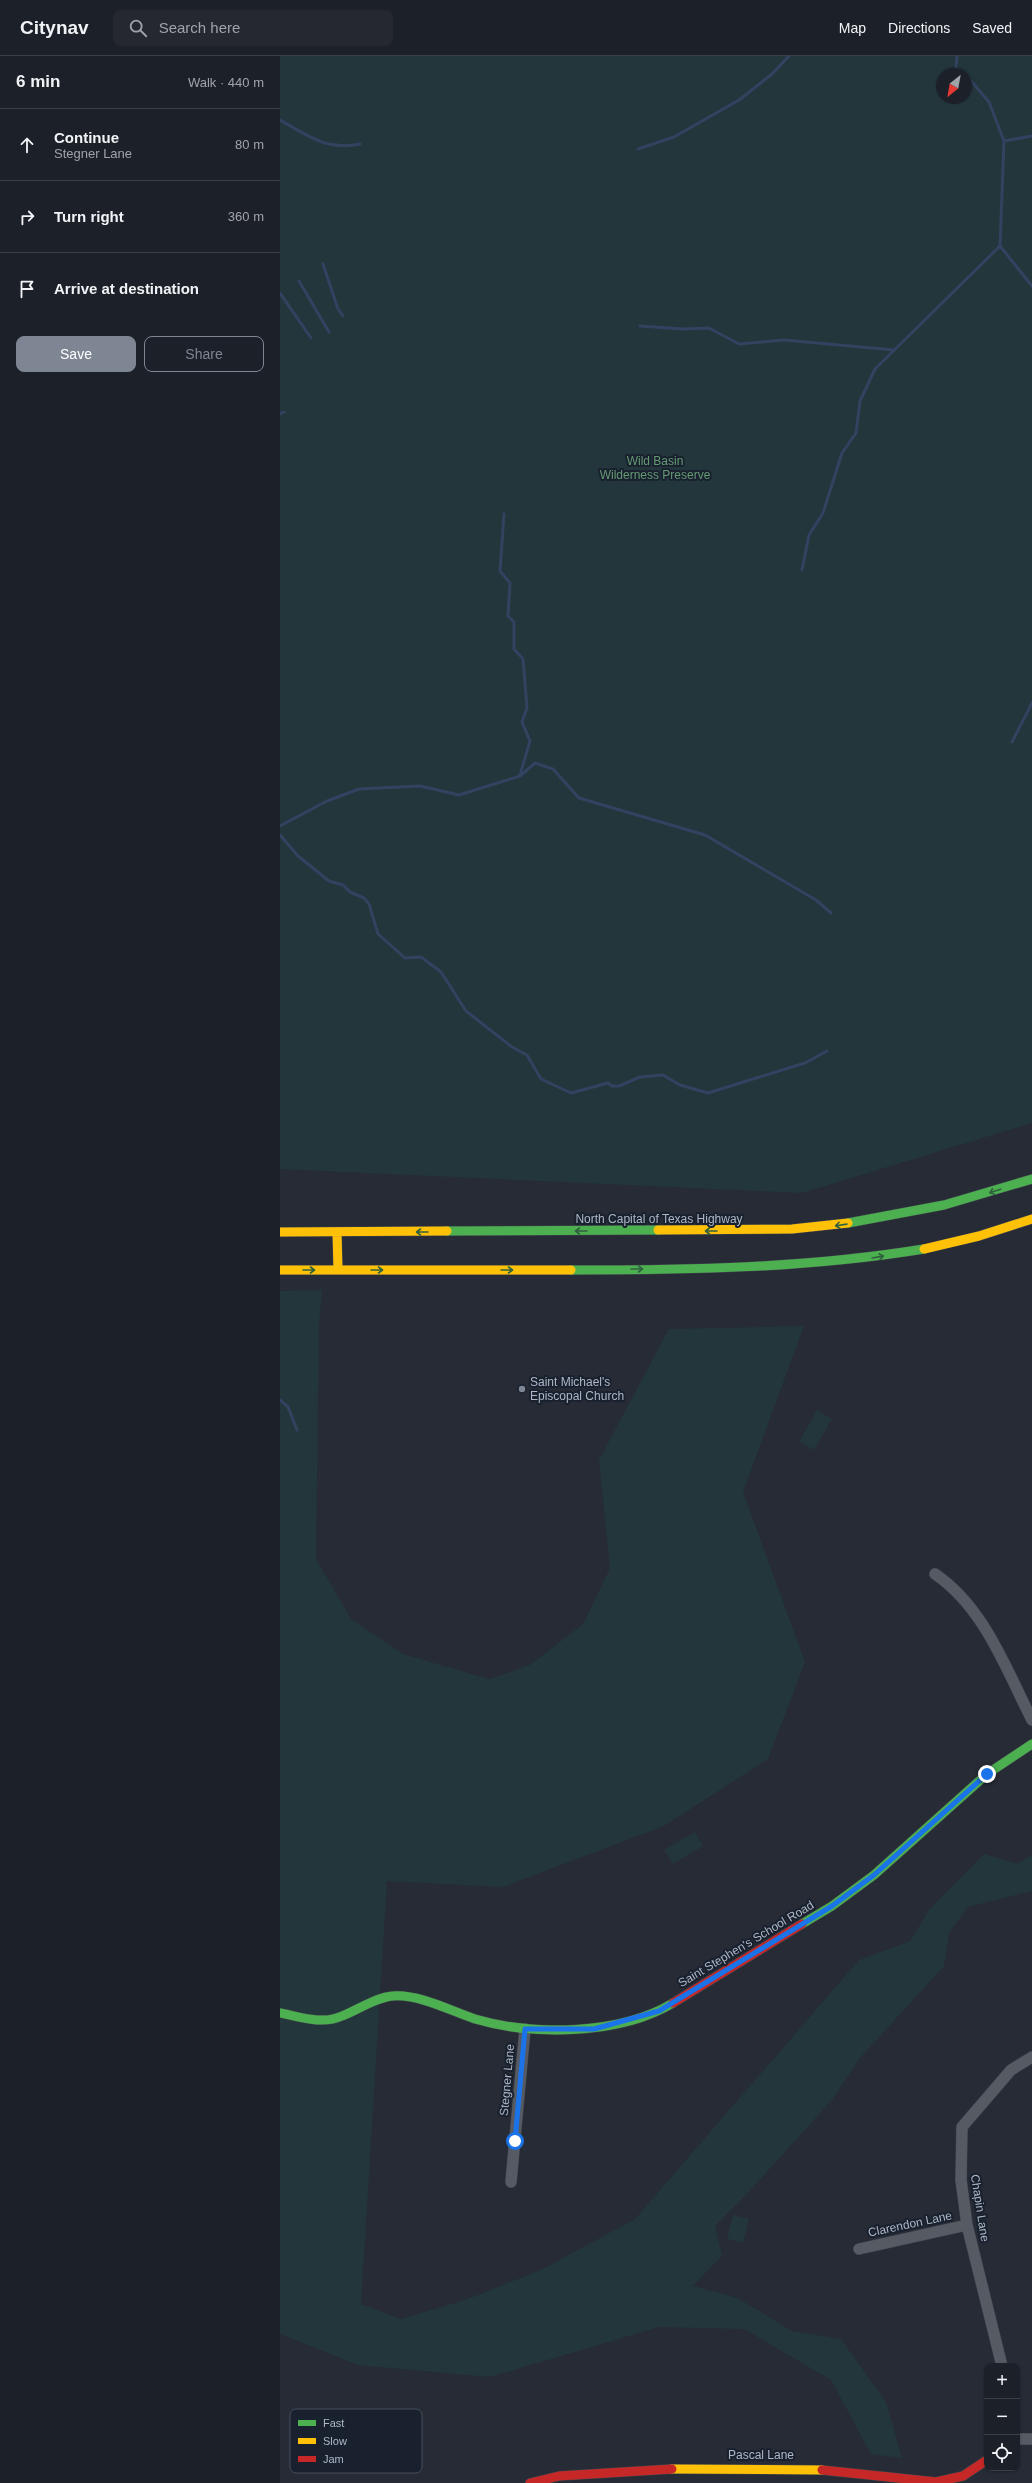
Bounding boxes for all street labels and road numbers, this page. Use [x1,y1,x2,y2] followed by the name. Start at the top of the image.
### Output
[575,1212,743,1226] street label: North Capital of Texas Highway
[676,1898,816,1990] street label: Saint Stephen's School Road
[497,2043,517,2117] street label: Stegner Lane
[968,2173,992,2243] street label: Chapin Lane
[867,2208,954,2240] street label: Clarendon Lane
[728,2448,794,2462] street label: Pascal Lane

